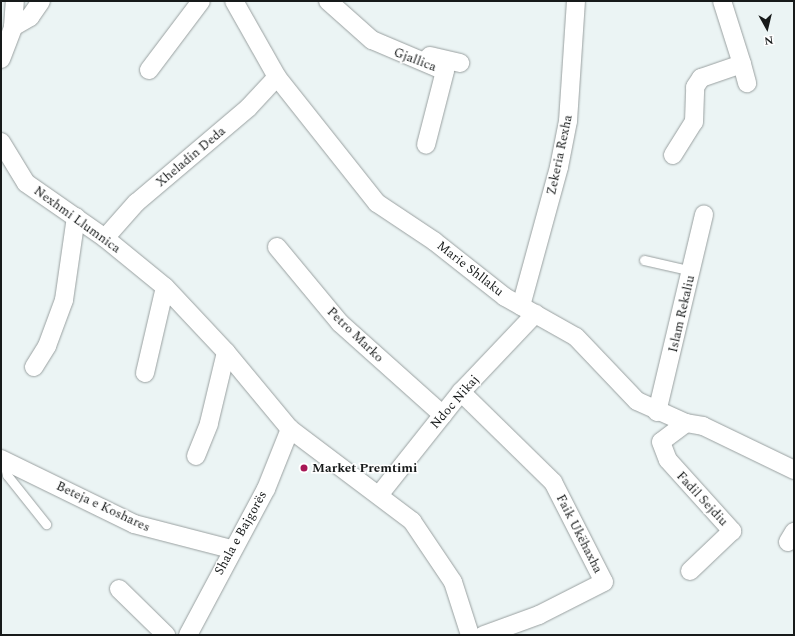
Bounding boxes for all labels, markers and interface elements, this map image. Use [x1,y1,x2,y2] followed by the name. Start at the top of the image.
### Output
[747,8,787,48] north arrow
[763,31,774,49] text: N
[391,45,439,75] street label: Gjallica
[544,113,576,197] street label: Zekeria Rexha
[153,123,229,191] street label: Xheladin Deda
[30,183,124,257] street label: Nexhmi Llumnica
[434,238,506,300] street label: Marie Shllaku
[666,274,698,354] street label: Islam Rekaliu
[324,304,386,366] street label: Petro Marko
[427,372,483,432] street label: Ndoc Nikaj
[312,460,417,476] place label: Market Premtimi
[299,463,309,473] marker: Market Premtimi
[673,469,731,529] street label: Fadil Sejdiu
[54,478,152,536] street label: Beteja e Koshares
[211,488,271,578] street label: Shala e Bajgorës
[552,492,606,576] street label: Faik Ukëhaxha

